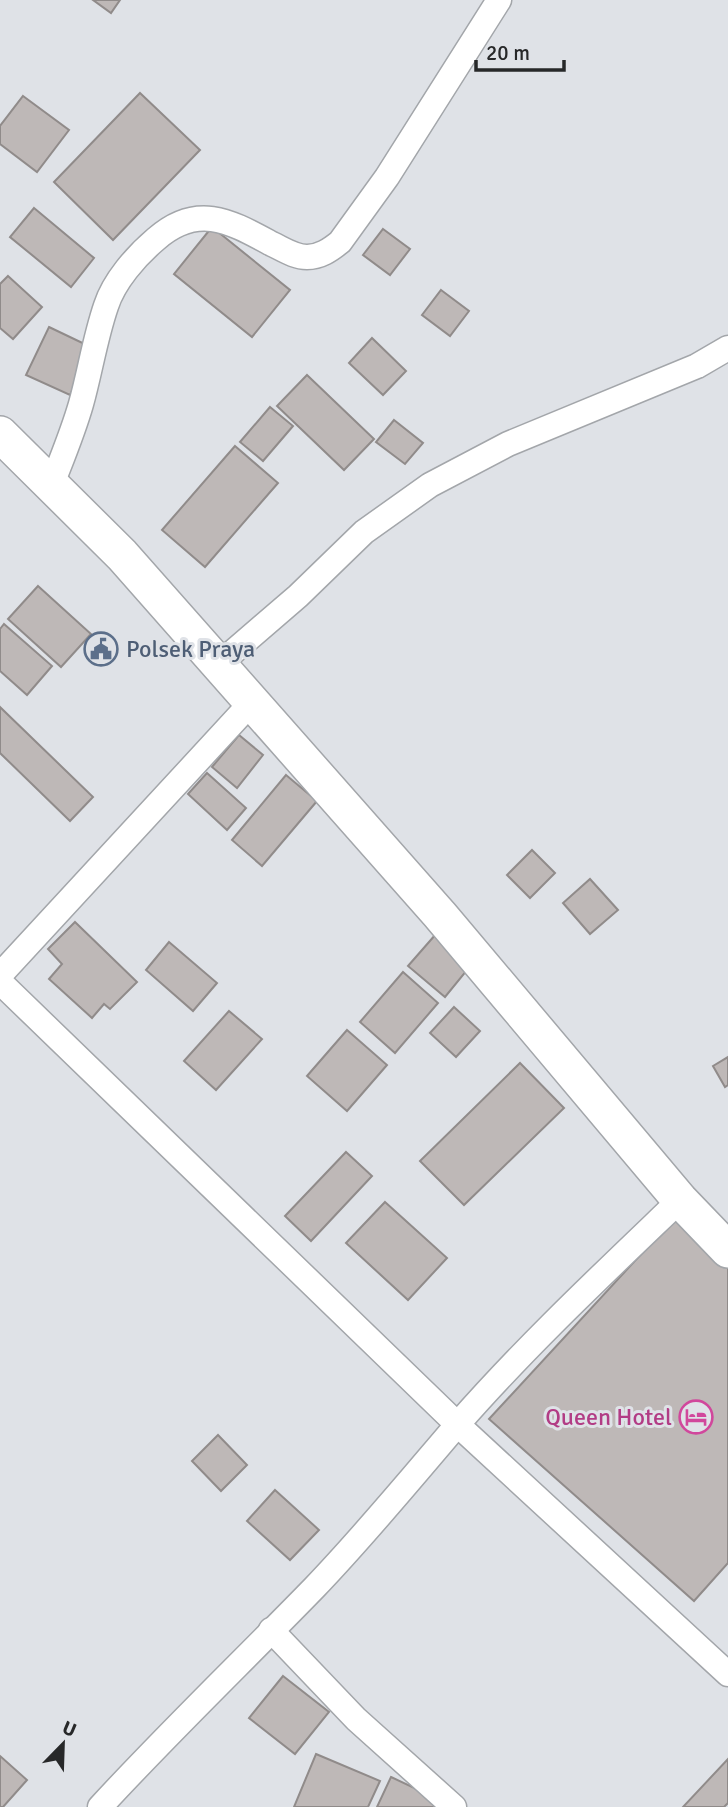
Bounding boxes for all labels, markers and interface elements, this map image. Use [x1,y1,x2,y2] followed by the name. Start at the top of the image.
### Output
[476,28,564,72] scale bar
[486,40,530,66] text: 20 m
[82,630,120,668] public building icon: Polsek Praya
[126,634,255,664] place label: Polsek Praya
[677,1398,715,1436] hotel icon: Queen Hotel
[545,1402,672,1432] place label: Queen Hotel
[28,1709,98,1779] north arrow
[59,1716,80,1743] text: U

